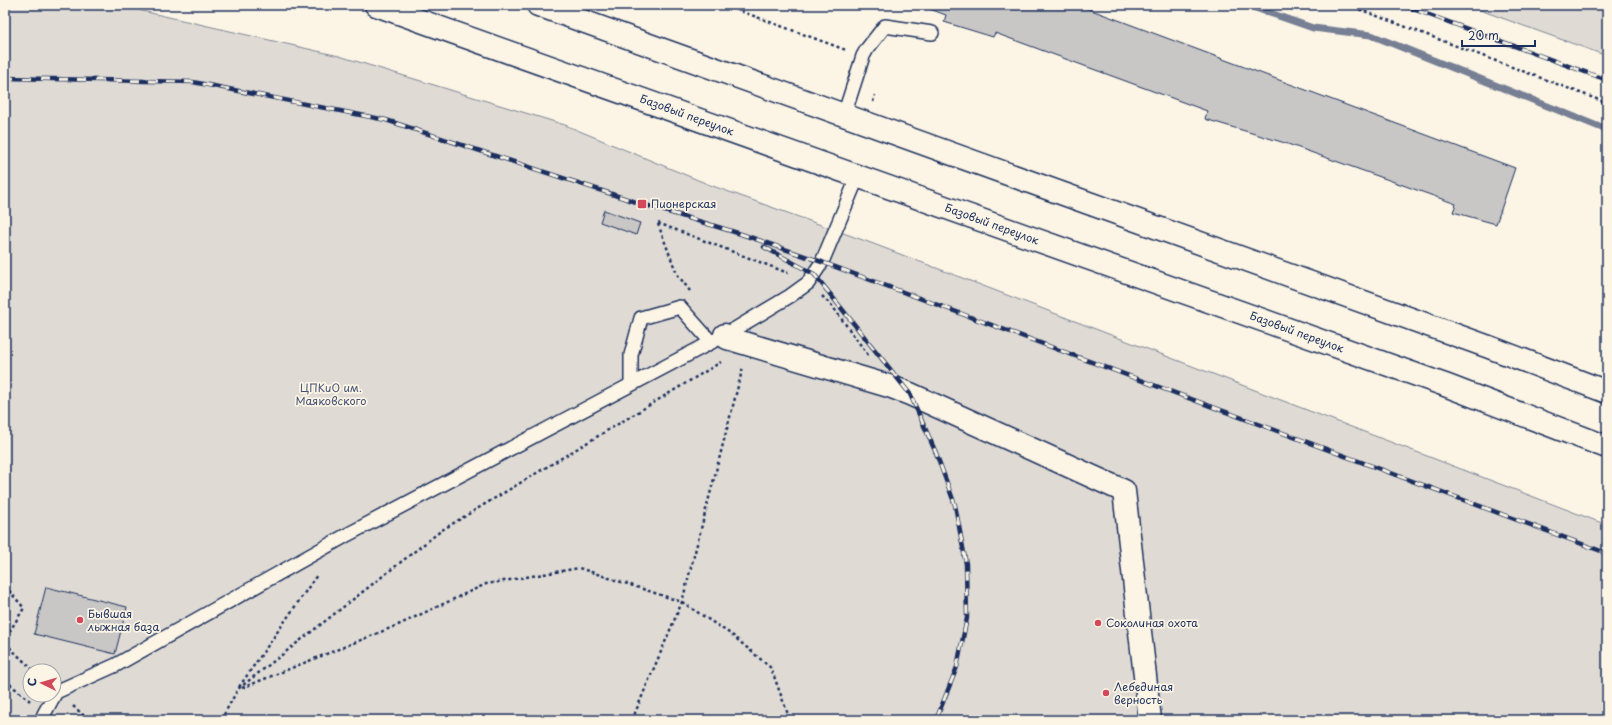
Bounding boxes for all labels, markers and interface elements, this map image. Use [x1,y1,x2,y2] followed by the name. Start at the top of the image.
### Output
[1462,22,1535,48] scale bar
[1468,26,1499,44] text: 20 m
[638,90,737,140] street label: Базовый переулок
[651,195,716,212] place label: Пионерская
[636,198,648,210] marker: Пионерская
[943,199,1042,249] street label: Базовый переулок
[1248,307,1347,357] street label: Базовый переулок
[295,379,367,409] park label: ЦПКиО им. Маяковского
[87,605,159,635] place label: Бывшая лыжная база
[1106,614,1198,631] place label: Соколиная охота
[75,615,85,625] marker: Бывшая лыжная база
[1093,618,1103,628] marker: Соколиная охота
[22,663,62,703] north arrow
[23,677,40,687] text: С
[1114,678,1173,708] place label: Лебединая верность
[1101,688,1111,698] marker: Лебединая верность

